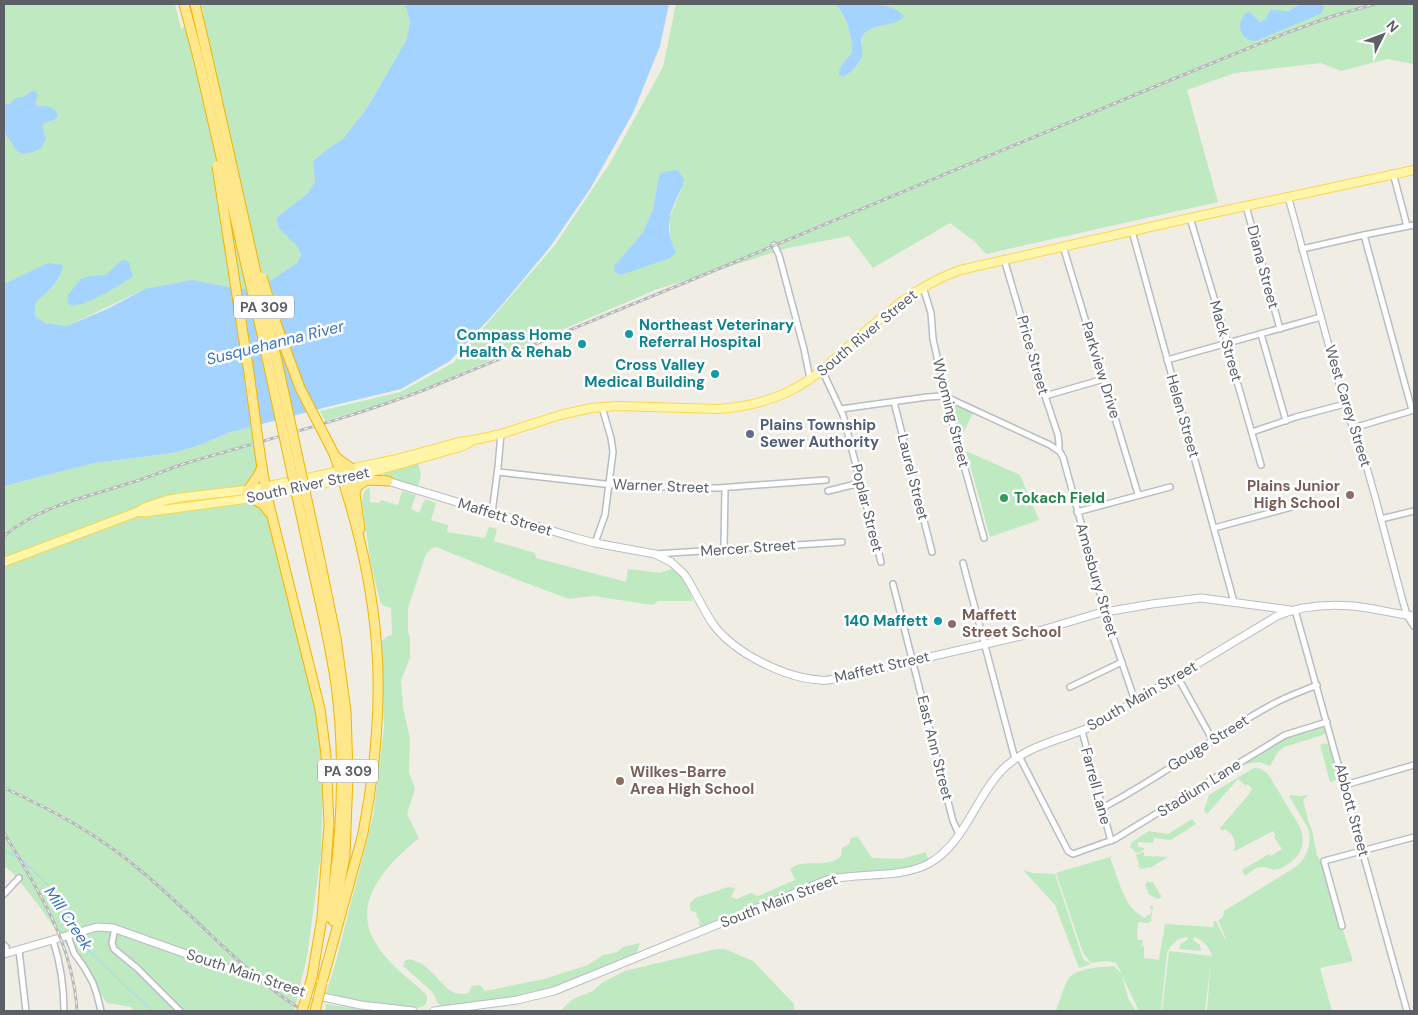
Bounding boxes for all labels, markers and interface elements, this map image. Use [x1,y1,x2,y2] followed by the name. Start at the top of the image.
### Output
[1358,10,1408,60] north arrow
[1383,16,1403,36] text: N
[1242,223,1284,311] street label: Diana Street
[813,285,922,381] street label: South River Street
[234,296,294,318] road number: PA 309
[1205,298,1247,384] street label: Mack Street
[1012,313,1054,397] street label: Price Street
[204,315,347,370] water label: Susquehanna River
[639,315,794,352] place label: Northeast Veterinary Referral Hospital
[1077,319,1125,421] street label: Parkview Drive
[457,325,572,362] place label: Compass Home Health & Rehab
[623,328,635,340] marker: Northeast Veterinary Referral Hospital
[576,338,588,350] marker: Compass Home Health & Rehab
[1320,343,1376,470] street label: West Carey Street
[584,355,705,392] place label: Cross Valley Medical Building
[928,356,974,470] street label: Wyoming Street
[709,368,721,380] marker: Cross Valley Medical Building
[1162,372,1204,460] street label: Helen Street
[760,415,879,452] place label: Plains Township Sewer Authority
[744,428,756,440] marker: Plains Township Sewer Authority
[893,432,933,522] street label: Laurel Street
[245,462,371,508] street label: South River Street
[846,462,888,554] street label: Poplar Street
[612,474,710,498] street label: Warner Street
[1247,476,1340,513] place label: Plains Junior High School
[1014,488,1105,508] place label: Tokach Field
[1344,489,1356,501] marker: Plains Junior High School
[998,492,1010,504] marker: Tokach Field
[456,493,555,541] street label: Maffett Street
[1071,521,1123,639] street label: Amesbury Street
[700,535,796,561] street label: Mercer Street
[962,605,1061,642] place label: Maffett Street School
[844,611,928,631] place label: 140 Maffett
[932,615,944,627] marker: 140 Maffett
[946,618,958,630] marker: Maffett Street School
[832,646,932,688] street label: Maffett Street
[1083,656,1201,736] street label: South Main Street
[912,693,958,803] street label: East Ann Street
[1164,710,1252,776] street label: Gouge Street
[1076,745,1116,827] street label: Farrell Lane
[1153,754,1245,822] street label: Stadium Lane
[318,759,378,782] road number: PA 309
[1330,761,1374,859] street label: Abbott Street
[630,762,754,799] place label: Wilkes-Barre Area High School
[614,775,626,787] marker: Wilkes-Barre Area High School
[717,869,841,933] street label: South Main Street
[40,882,98,955] water label: Mill Creek
[184,944,308,1002] street label: South Main Street

